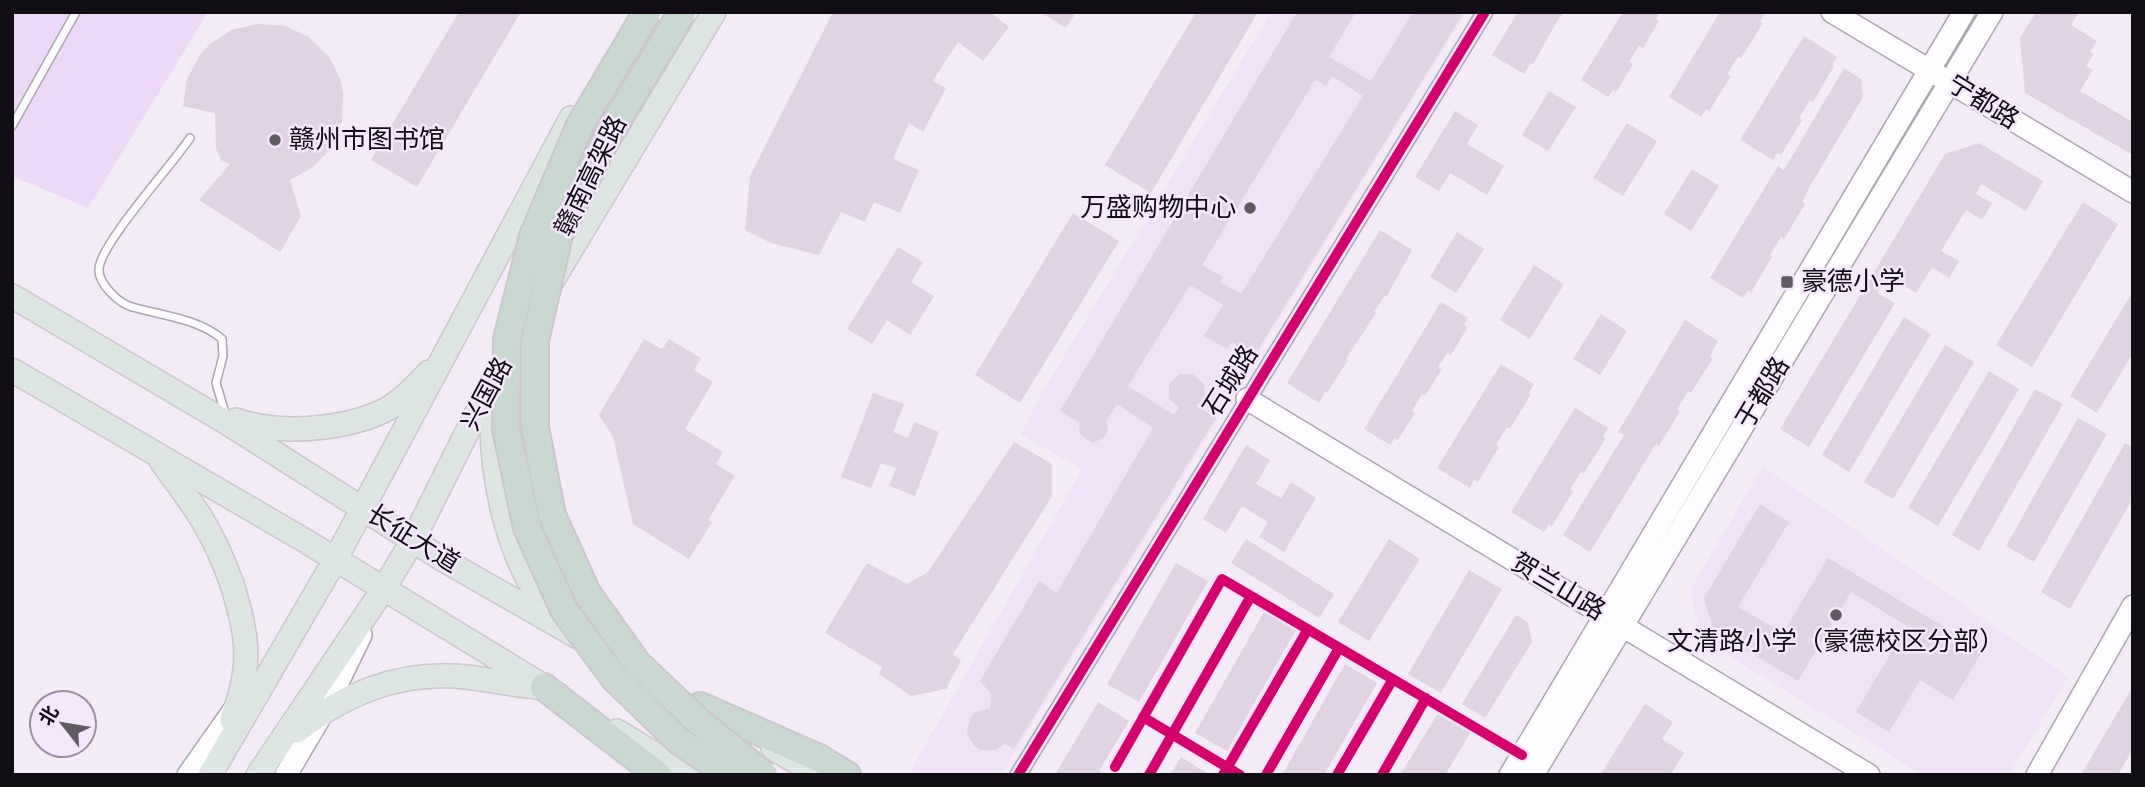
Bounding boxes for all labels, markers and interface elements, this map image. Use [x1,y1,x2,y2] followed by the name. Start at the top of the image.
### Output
[1943,69,2023,134] street label: 宁都路
[550,111,631,240] street label: 赣南高架路
[289,125,445,153] place label: 赣州市图书馆
[267,132,283,148] marker: 赣州市图书馆
[1080,193,1236,221] place label: 万盛购物中心
[1242,200,1258,216] marker: 万盛购物中心
[1801,267,1905,295] place label: 豪德小学
[1779,274,1795,290] marker: 豪德小学
[1198,341,1263,421] street label: 石城路
[1731,352,1794,433] street label: 于都路
[456,353,517,435] street label: 兴国路
[362,499,465,578] street label: 长征大道
[1507,548,1610,625] street label: 贺兰山路
[1828,607,1844,623] marker: 文清路小学（豪德校区分部）
[1667,627,2005,655] place label: 文清路小学（豪德校区分部）
[28,689,98,759] north arrow
[36,702,63,729] text: 北

